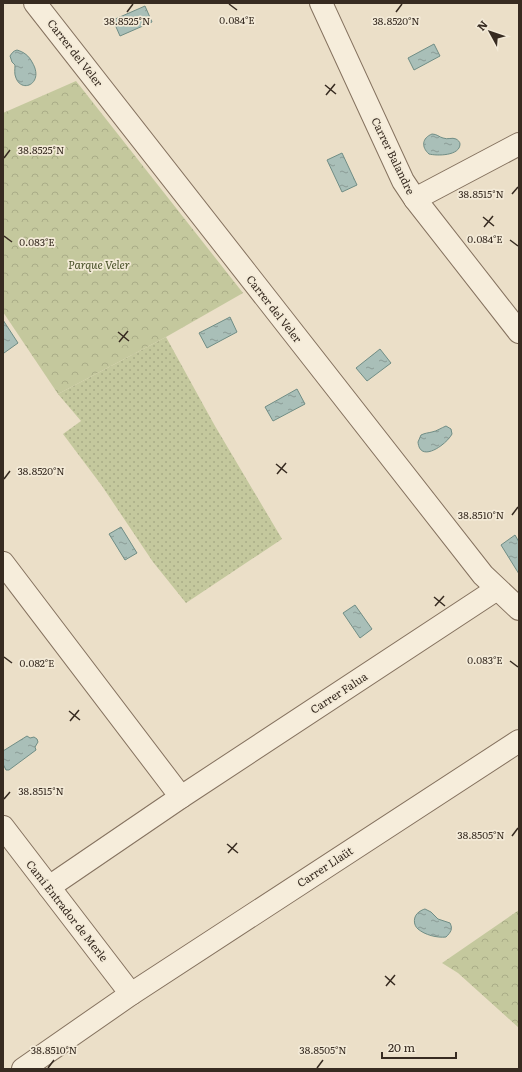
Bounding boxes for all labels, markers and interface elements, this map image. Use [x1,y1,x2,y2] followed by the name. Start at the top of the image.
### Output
[219,12,255,27] text: 0.084°E
[470,12,510,52] north arrow
[104,13,150,28] text: 38.8525°N
[372,13,420,28] text: 38.8520°N
[44,15,108,90] street label: Carrer del Veler
[472,16,491,34] text: N
[368,114,420,197] street label: Carrer Balandre
[18,142,64,157] text: 38.8525°N
[458,186,504,201] text: 38.8515°N
[467,231,503,246] text: 0.084°E
[19,234,55,249] text: 0.083°E
[68,256,130,272] park label: Parque Veler
[243,271,307,346] street label: Carrer del Veler
[17,463,65,478] text: 38.8520°N
[458,507,504,522] text: 38.8510°N
[467,652,503,667] text: 0.083°E
[20,655,54,670] text: 0.082°E
[307,668,370,717] street label: Carrer Falua
[18,783,64,798] text: 38.8515°N
[457,827,505,842] text: 38.8505°N
[293,842,356,890] street label: Carrer Llaüt
[23,856,113,965] street label: Camí Entrador de Merle
[382,1034,456,1060] scale bar
[388,1038,415,1056] text: 20 m
[31,1042,77,1057] text: 38.8510°N
[299,1042,347,1057] text: 38.8505°N

